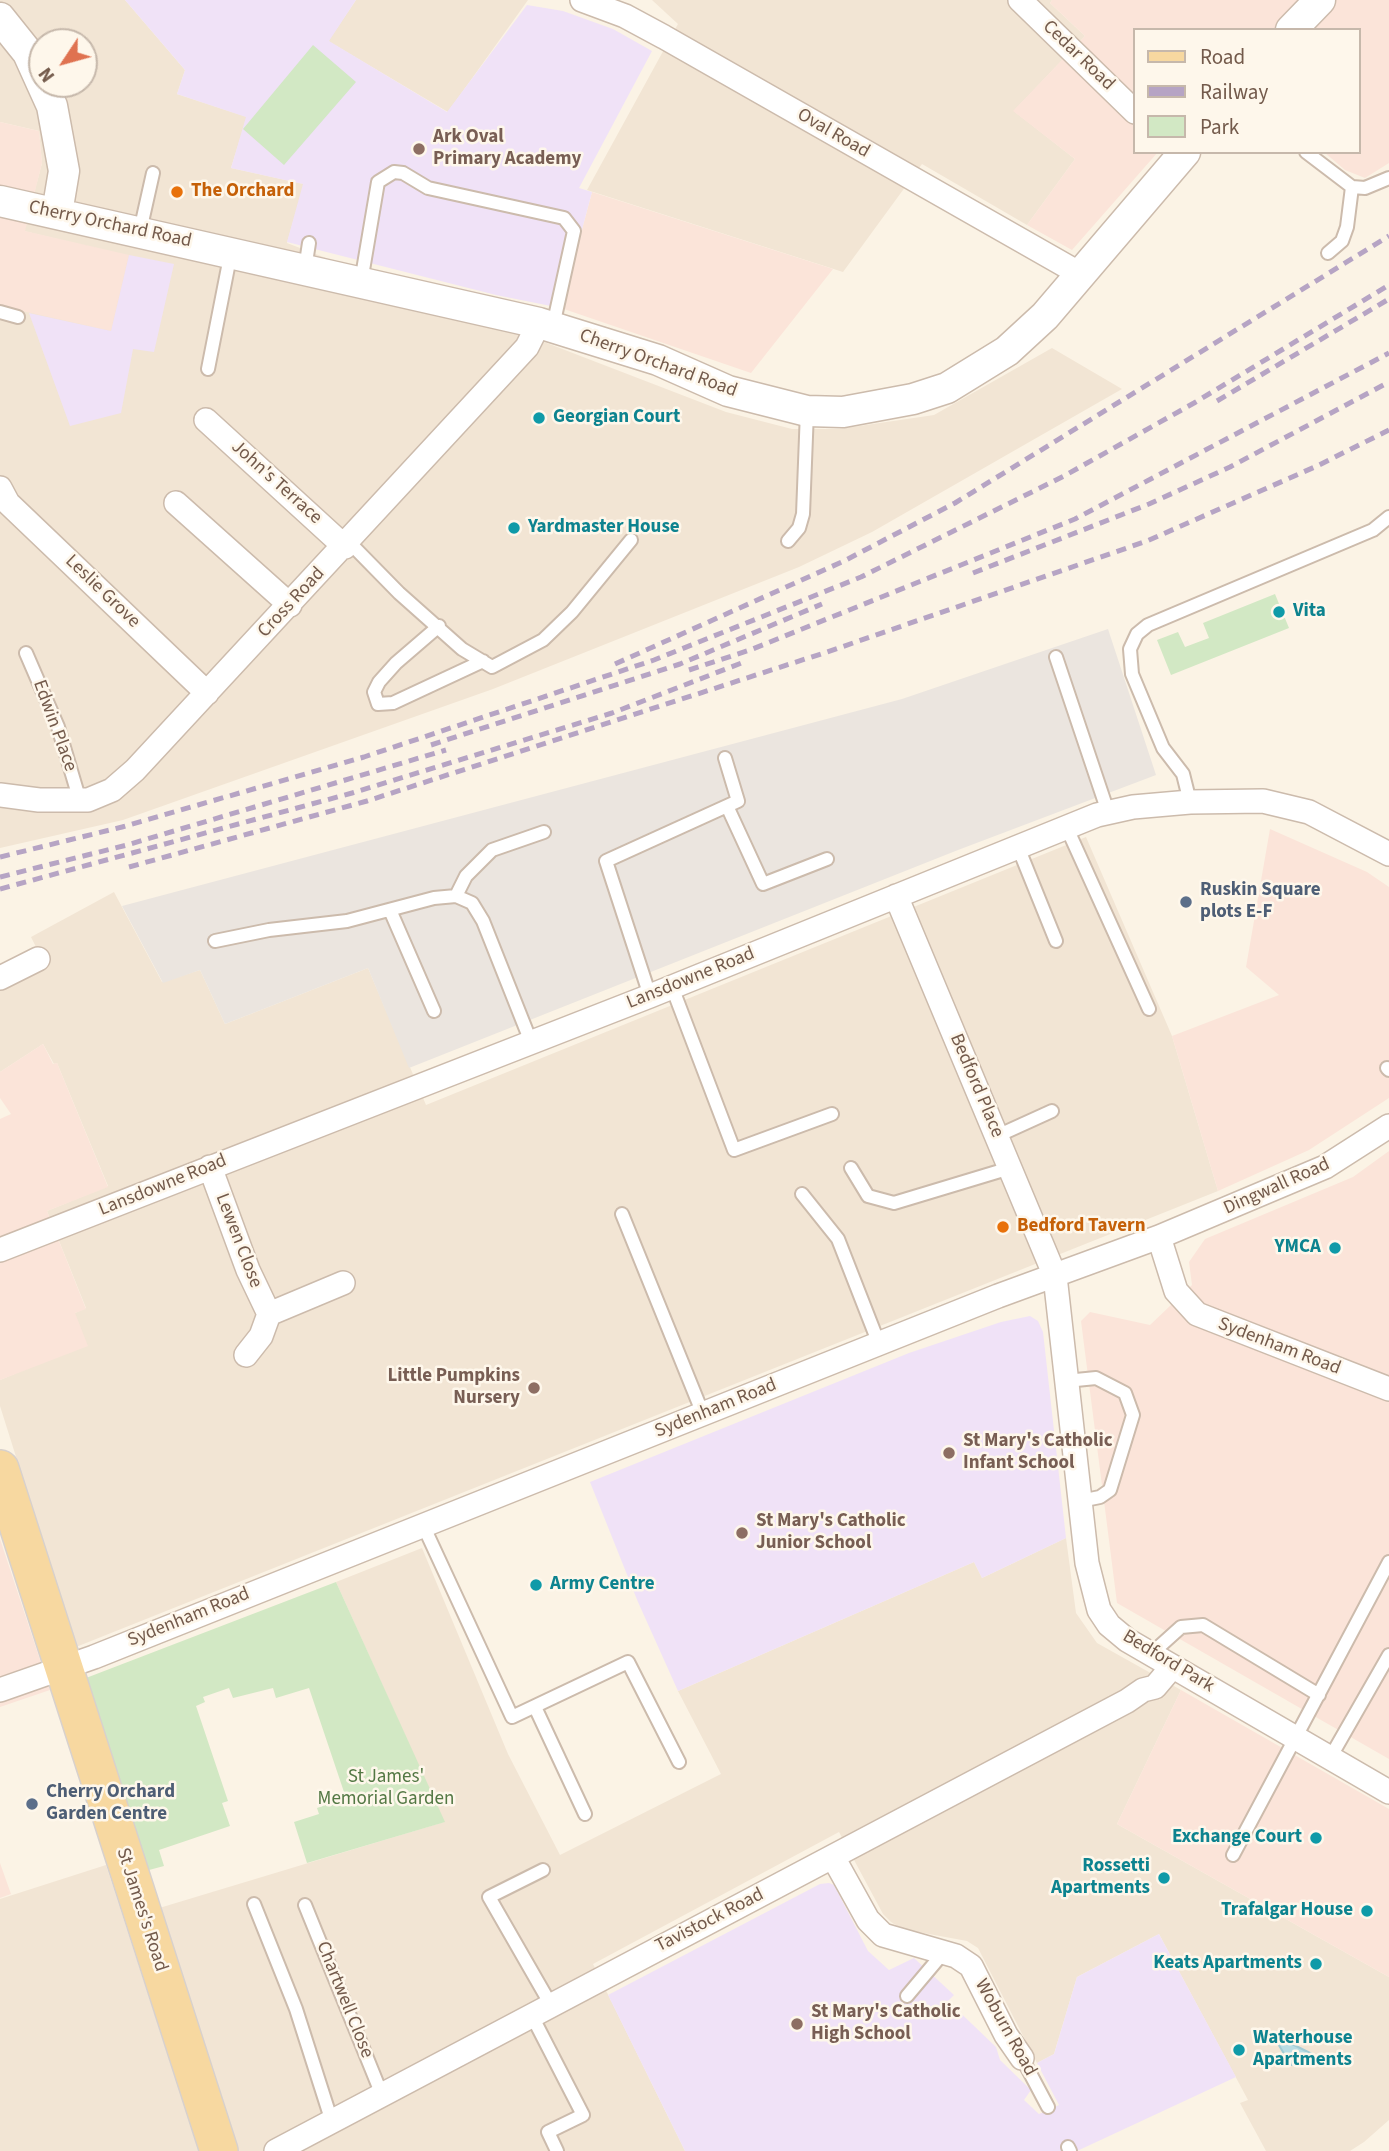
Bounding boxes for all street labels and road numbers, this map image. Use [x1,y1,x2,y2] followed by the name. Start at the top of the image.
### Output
[1037,16,1119,96] street label: Cedar Road
[793,104,873,164] street label: Oval Road
[26,197,194,253] street label: Cherry Orchard Road
[576,325,740,403] street label: Cherry Orchard Road
[226,436,326,530] street label: John's Terrace
[60,551,144,633] street label: Leslie Grove
[254,563,330,643] street label: Cross Road
[27,677,81,775] street label: Edwin Place
[624,943,758,1015] street label: Lansdowne Road
[944,1031,1008,1141] street label: Bedford Place
[96,1150,230,1222] street label: Lansdowne Road
[1220,1153,1334,1221] street label: Dingwall Road
[210,1191,266,1291] street label: Lewen Close
[1214,1313,1344,1381] street label: Sydenham Road
[652,1374,780,1444] street label: Sydenham Road
[125,1583,253,1653] street label: Sydenham Road
[1118,1626,1218,1698] street label: Bedford Park
[110,1845,172,1975] street label: St James's Road
[652,1884,768,1958] street label: Tavistock Road
[310,1938,378,2062] street label: Chartwell Close
[969,1975,1041,2081] street label: Woburn Road

